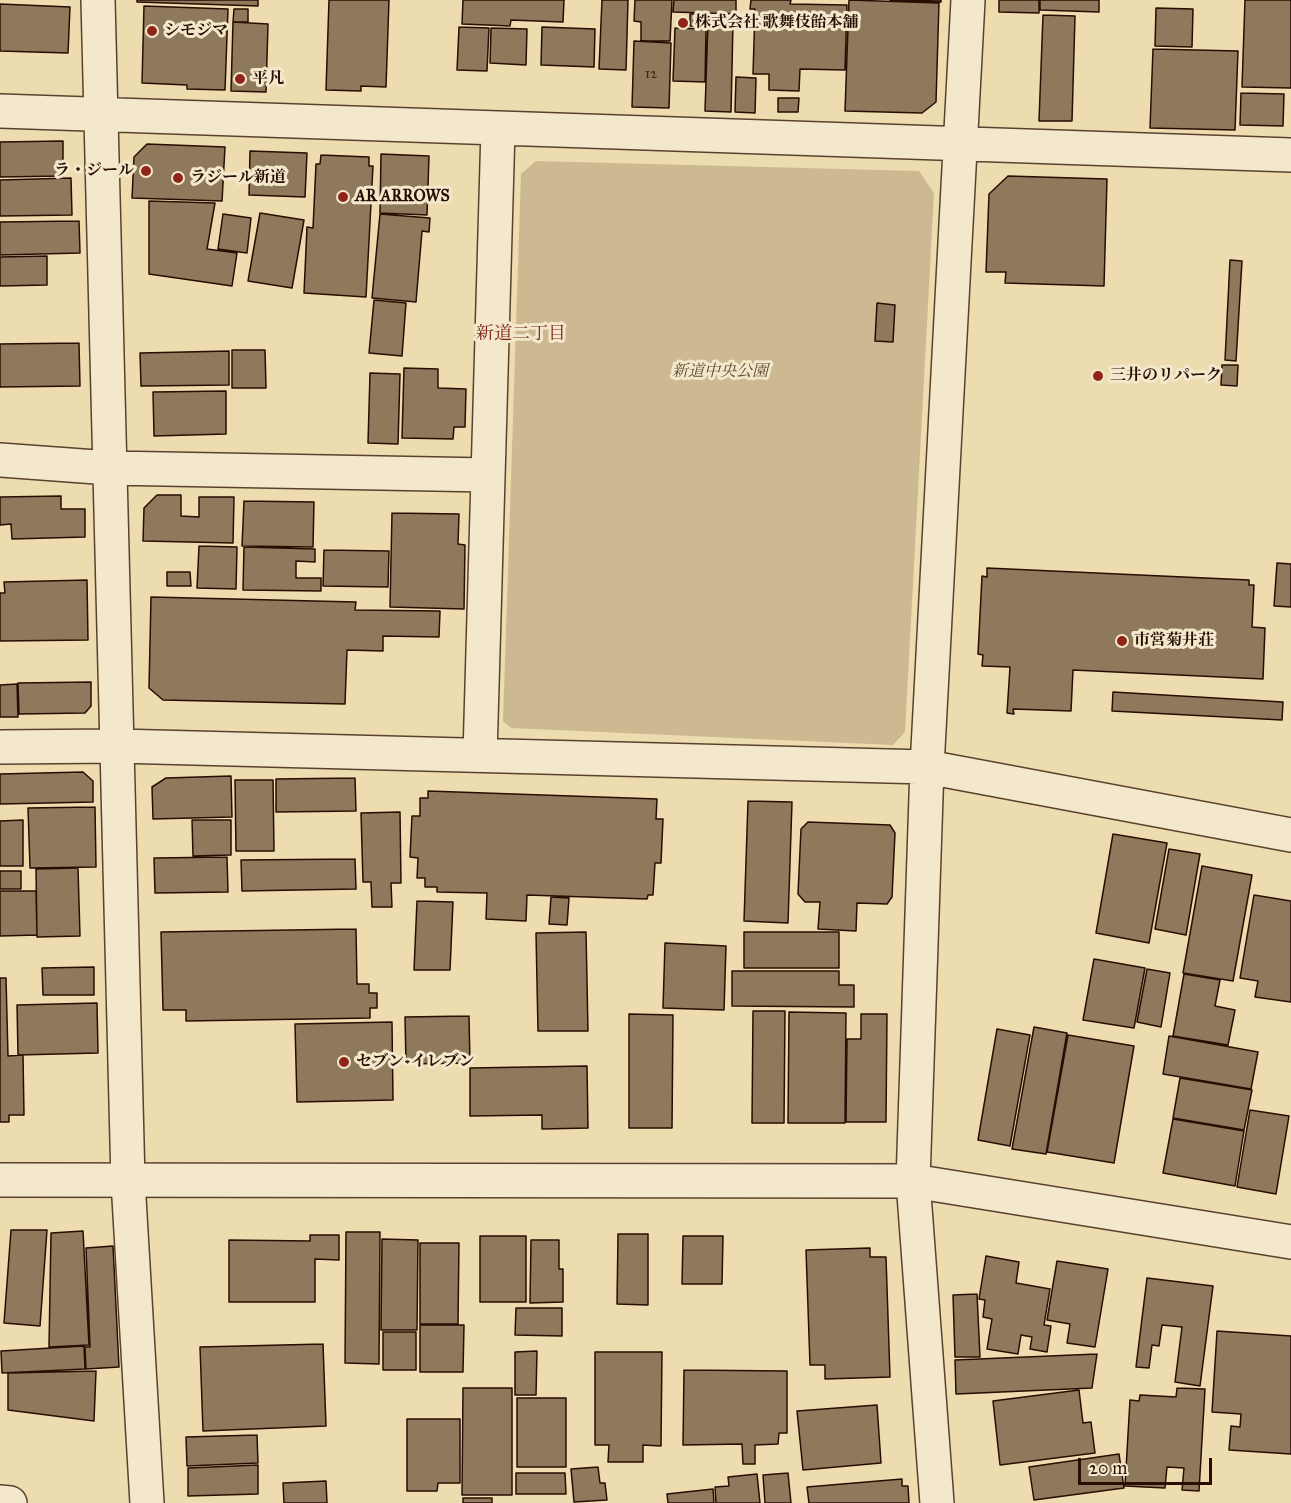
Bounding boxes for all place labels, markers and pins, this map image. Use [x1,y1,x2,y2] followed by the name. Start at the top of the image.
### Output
[695,13,858,33] place label: 株式会社 歌舞伎飴本舗
[676,16,690,30] marker: 株式会社 歌舞伎飴本舗
[164,21,228,41] place label: シモジマ
[145,24,159,38] marker: シモジマ
[252,69,284,89] place label: 平凡
[233,72,247,86] marker: 平凡
[54,161,134,181] place label: ラ・ジール
[139,164,153,178] marker: ラ・ジール
[190,168,286,188] place label: ラジール新道
[171,171,185,185] marker: ラジール新道
[355,187,450,207] place label: AR ARROWS
[336,190,350,204] marker: AR ARROWS
[1110,366,1222,386] place label: 三井のリパーク
[1091,369,1105,383] marker: 三井のリパーク
[1134,631,1214,651] place label: 市営菊井荘
[1115,634,1129,648] marker: 市営菊井荘
[356,1052,475,1072] place label: セブン-イレブン
[337,1055,351,1069] marker: セブン-イレブン

